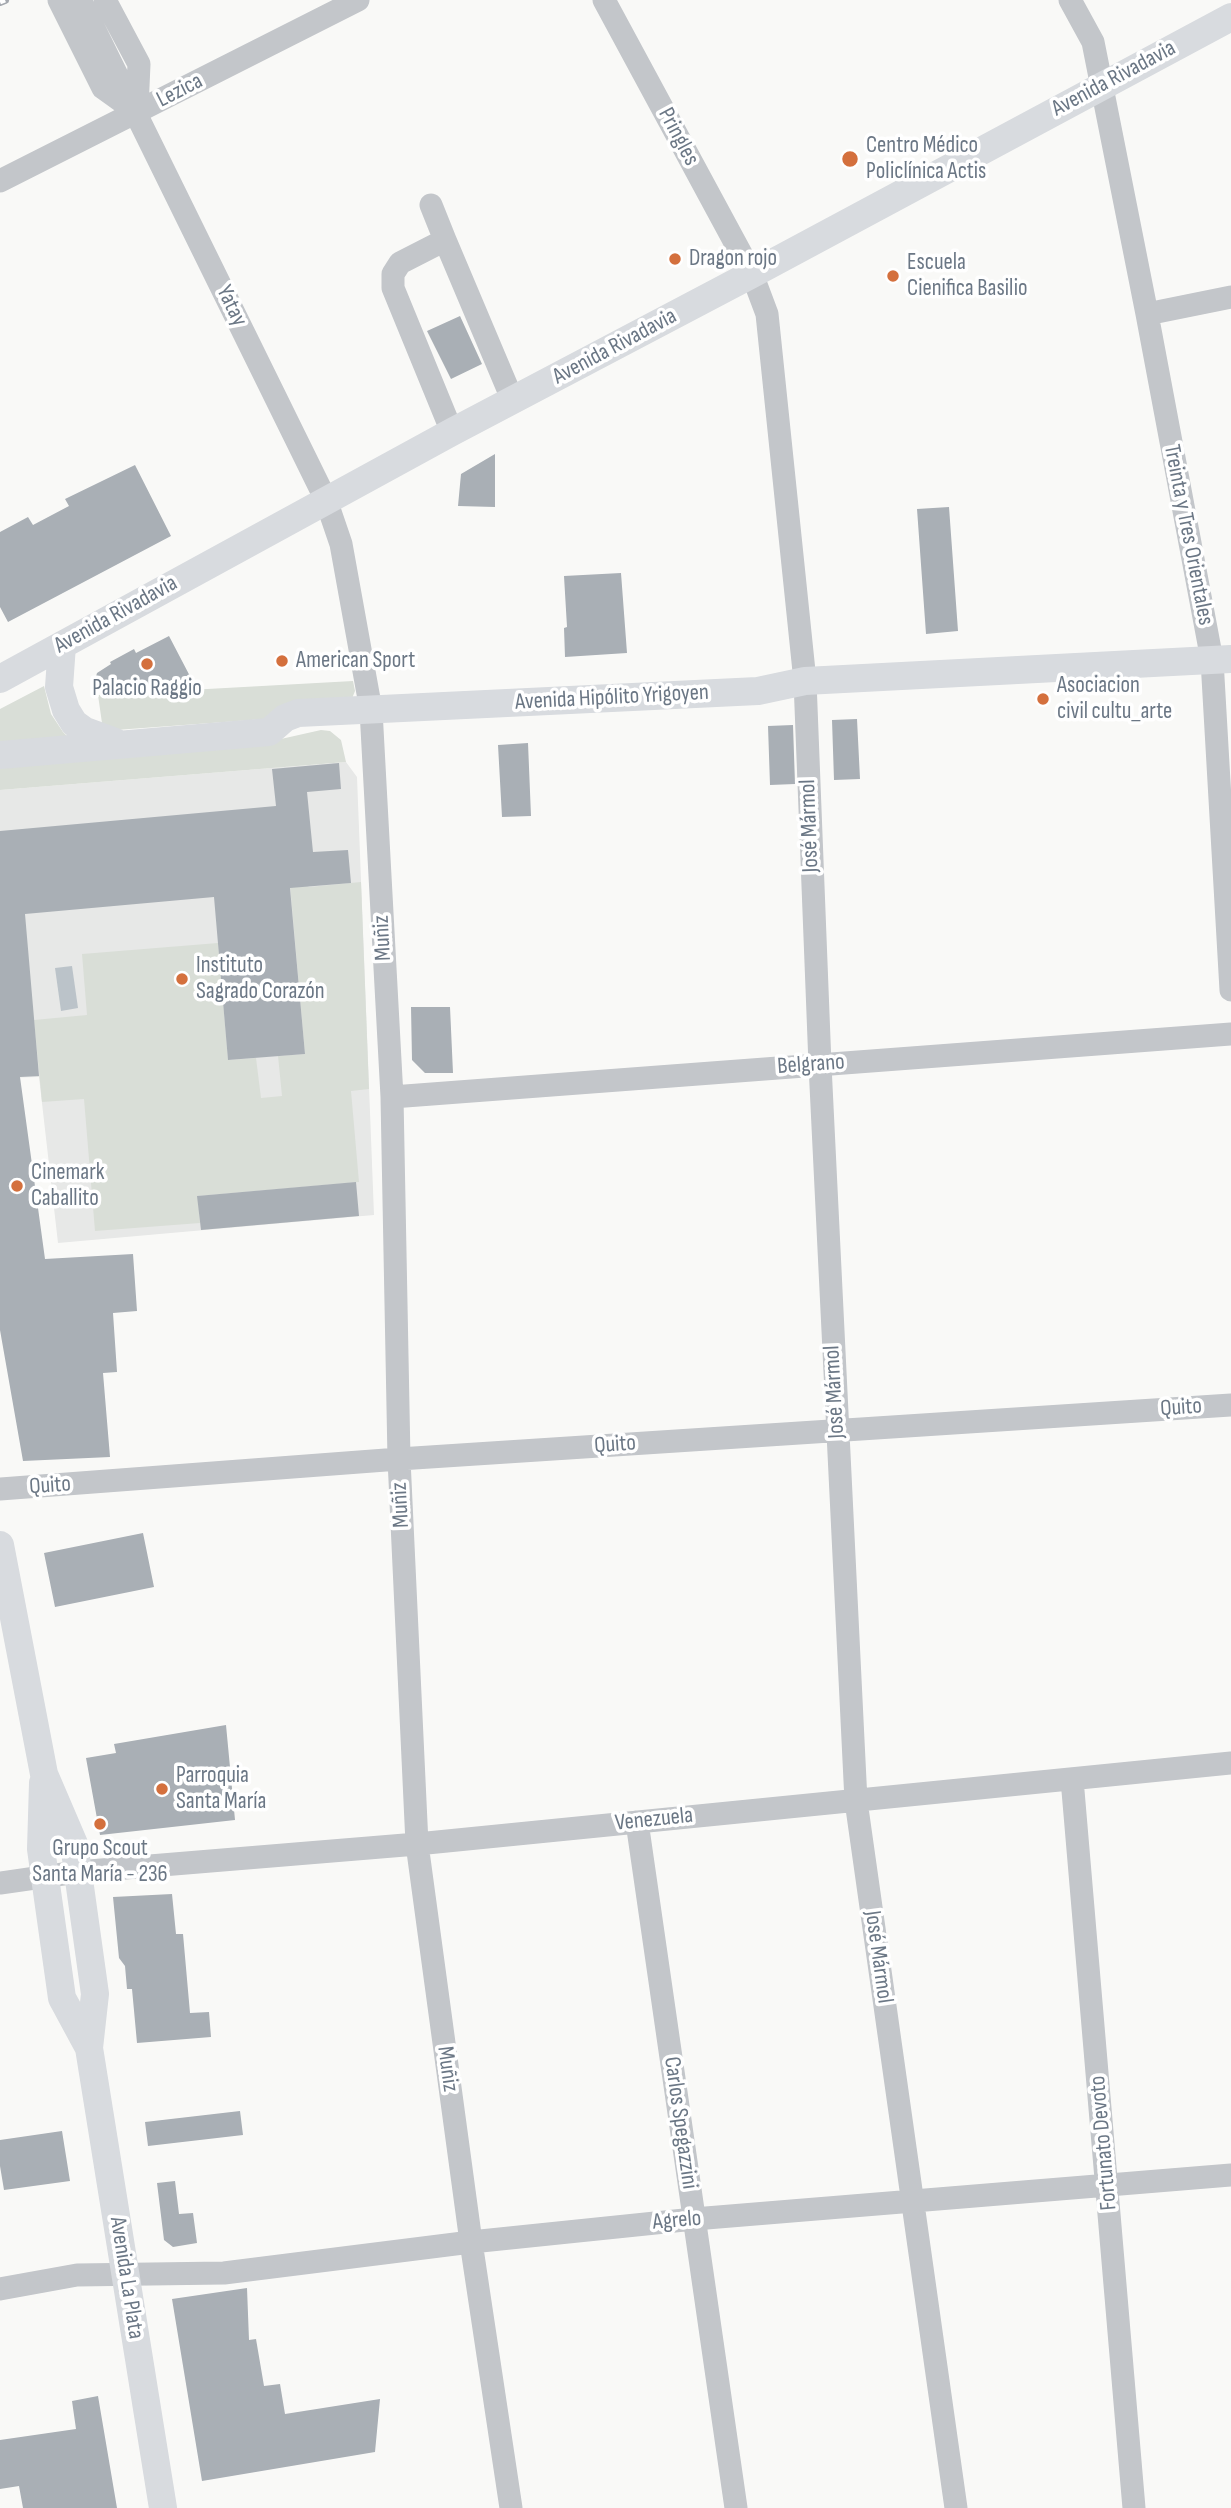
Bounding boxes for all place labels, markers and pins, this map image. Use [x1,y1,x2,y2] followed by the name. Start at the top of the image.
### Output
[866,132,986,186] place label: Centro Médico Policlínica Actis
[840,149,860,169] marker: Centro Médico Policlínica Actis
[689,245,777,273] place label: Dragon rojo
[907,249,1028,303] place label: Escuela Cienifica Basilio
[667,251,683,267] marker: Dragon rojo
[885,268,901,284] marker: Escuela Cienifica Basilio
[296,647,415,675] place label: American Sport
[274,653,290,669] marker: American Sport
[139,656,155,672] marker: Palacio Raggio
[1057,672,1172,726] place label: Asociacion civil cultu_arte
[92,675,202,703] place label: Palacio Raggio
[1035,691,1051,707] marker: Asociacion civil cultu_arte
[196,952,325,1006] place label: Instituto Sagrado Corazón
[174,971,190,987] marker: Instituto Sagrado Corazón
[31,1159,105,1213] place label: Cinemark Caballito
[9,1178,25,1194] marker: Cinemark Caballito
[176,1762,266,1816] place label: Parroquia Santa María
[154,1781,170,1797] marker: Parroquia Santa María
[92,1816,108,1832] marker: Grupo Scout Santa María - 236
[32,1835,168,1889] place label: Grupo Scout Santa María - 236

